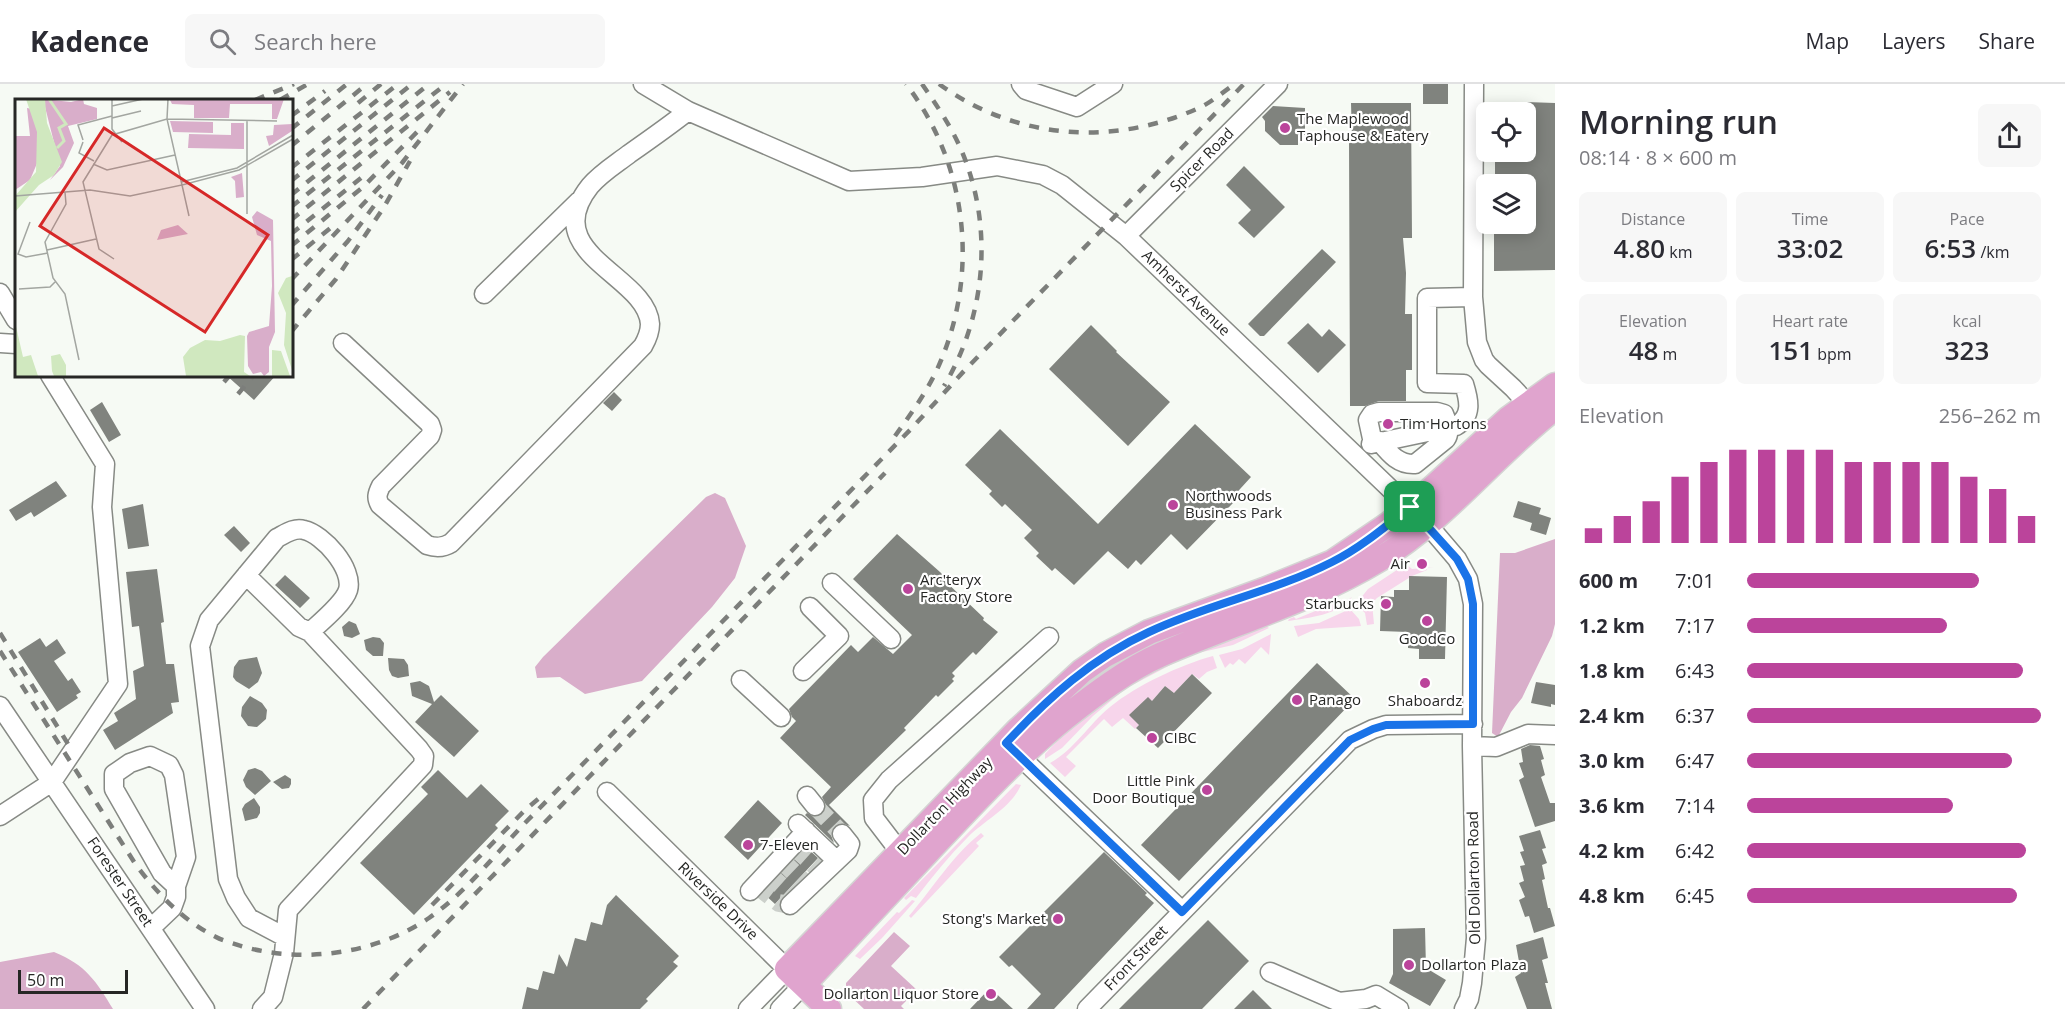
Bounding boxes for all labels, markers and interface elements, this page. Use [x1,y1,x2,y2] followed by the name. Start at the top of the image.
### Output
[185,14,605,68] search box
[30,22,149,60] text: Kadence
[206,25,239,58] icon: search
[254,26,377,56] text: Search here
[1806,27,1849,55] text: Map
[1882,27,1946,55] text: Layers
[1979,27,2035,55] text: Share
[15,99,292,376] inset map
[1579,99,1778,144] text: Morning run
[1476,102,1536,234] map controls
[1476,102,1536,162] button: locate
[1978,104,2041,167] button: share
[1297,108,1429,145] place label: The Maplewood Taphouse & Eatery
[1278,121,1292,135] marker: The Maplewood Taphouse & Eatery
[1165,123,1238,196] street label: Spicer Road
[1579,144,1737,171] text: 08:14 · 8 × 600 m
[1476,174,1536,234] button: layers
[1621,208,1685,230] text: Distance
[1792,208,1828,230] text: Time
[1949,208,1985,230] text: Pace
[1613,230,1665,266] text: 4.80
[1777,230,1843,266] text: 33:02
[1925,230,1976,266] text: 6:53
[1665,241,1693,263] text: km
[1976,241,2009,263] text: /km
[1138,245,1235,340] street label: Amherst Avenue
[1619,310,1687,332] text: Elevation
[1772,310,1848,332] text: Heart rate
[1953,310,1982,332] text: kcal
[1629,332,1658,368] text: 48
[1768,332,1813,368] text: 151
[1945,332,1989,368] text: 323
[1658,343,1677,365] text: m
[1813,343,1852,365] text: bpm
[1579,402,1664,429] text: Elevation
[1939,402,2041,429] text: 256–262 m
[1400,413,1487,433] place label: Tim Hortons
[1381,417,1395,431] marker: Tim Hortons
[1384,481,1435,532] pin
[1185,485,1282,522] place label: Northwoods Business Park
[1393,490,1426,523] icon: arrive
[1166,498,1180,512] marker: Northwoods Business Park
[1391,553,1410,573] place label: Air
[1415,557,1429,571] marker: Air
[1579,567,1638,594] text: 600 m
[1675,567,1715,594] text: 7:01
[920,569,1012,606] place label: Arc'teryx Factory Store
[901,582,915,596] marker: Arc'teryx Factory Store
[1305,593,1374,613] place label: Starbucks
[1379,597,1393,611] marker: Starbucks
[1579,612,1645,639] text: 1.2 km
[1675,612,1715,639] text: 7:17
[1420,614,1434,628] marker: GoodCo
[1399,628,1455,648] place label: GoodCo
[1579,657,1645,684] text: 1.8 km
[1675,657,1715,684] text: 6:43
[1418,676,1432,690] marker: Shaboardz
[1309,689,1361,709] place label: Panago
[1388,690,1462,710] place label: Shaboardz
[1290,693,1304,707] marker: Panago
[1579,702,1645,729] text: 2.4 km
[1675,702,1715,729] text: 6:37
[1164,727,1197,747] place label: CIBC
[1145,731,1159,745] marker: CIBC
[1579,747,1645,774] text: 3.0 km
[1675,747,1715,774] text: 6:47
[892,752,997,859] street label: Dollarton Highway
[1092,770,1195,807] place label: Little Pink Door Boutique
[1200,783,1214,797] marker: Little Pink Door Boutique
[1579,792,1645,819] text: 3.6 km
[1675,792,1715,819] text: 7:14
[1462,811,1484,945] street label: Old Dollarton Road
[83,833,158,930] street label: Forester Street
[760,834,819,854] place label: 7-Eleven
[1579,837,1645,864] text: 4.2 km
[1675,837,1715,864] text: 6:42
[741,838,755,852] marker: 7-Eleven
[674,857,763,944] street label: Riverside Drive
[1579,882,1645,909] text: 4.8 km
[1675,882,1715,909] text: 6:45
[942,908,1046,928] place label: Stong's Market
[1051,912,1065,926] marker: Stong's Market
[1099,920,1171,994] street label: Front Street
[1421,954,1527,974] place label: Dollarton Plaza
[1402,958,1416,972] marker: Dollarton Plaza
[18,967,128,994] scale bar
[27,969,64,991] text: 50 m
[823,983,979,1003] place label: Dollarton Liquor Store
[984,987,998,1001] marker: Dollarton Liquor Store

